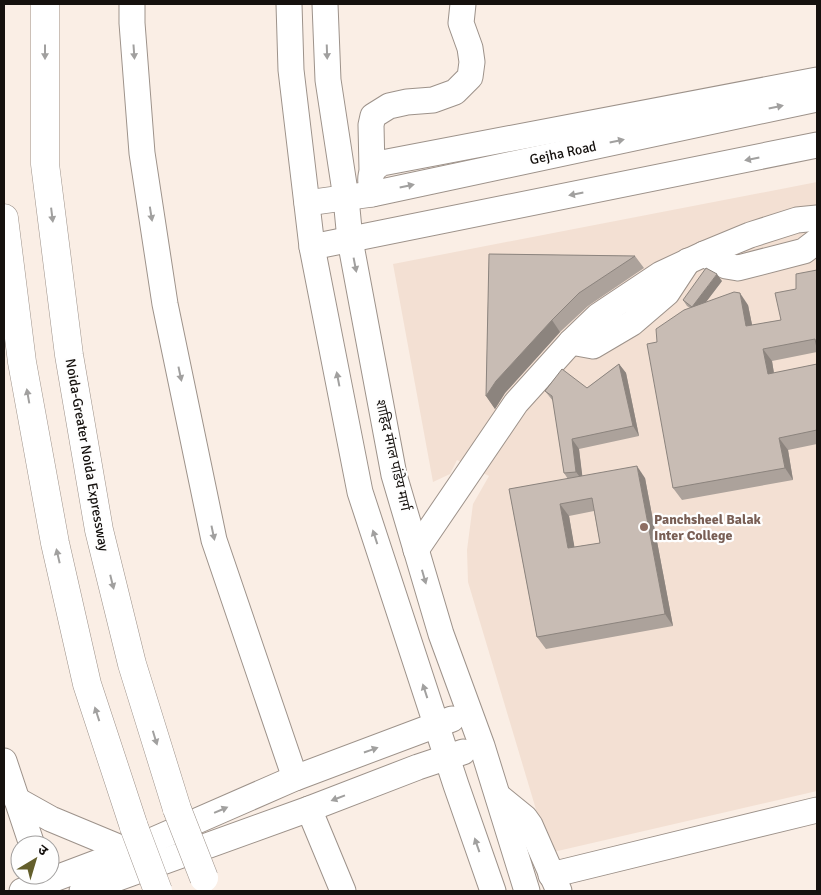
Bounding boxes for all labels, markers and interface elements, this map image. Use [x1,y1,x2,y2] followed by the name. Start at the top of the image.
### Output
[41,45,49,61] one-way arrow
[131,45,139,61] one-way arrow
[323,45,331,61] one-way arrow
[768,103,784,111] one-way arrow
[610,137,625,145] one-way arrow
[528,138,598,168] street label: Gejha Road
[744,155,760,163] one-way arrow
[399,182,414,190] one-way arrow
[568,190,583,198] one-way arrow
[147,206,155,222] one-way arrow
[48,207,56,223] one-way arrow
[351,258,359,274] one-way arrow
[62,357,112,553] street label: Noida-Greater Noida Expressway
[176,366,184,381] one-way arrow
[333,370,341,386] one-way arrow
[24,388,32,404] one-way arrow
[372,397,415,513] street label: शाहिद मंगल पांडेय मार्ग
[654,511,762,544] place label: Panchsheel Balak Inter College
[638,521,650,533] marker: Panchsheel Balak Inter College
[209,525,217,540] one-way arrow
[370,529,378,544] one-way arrow
[54,549,62,564] one-way arrow
[421,570,429,585] one-way arrow
[108,574,116,589] one-way arrow
[421,684,429,699] one-way arrow
[93,706,100,721] one-way arrow
[152,731,160,746] one-way arrow
[364,746,379,753] one-way arrow
[330,794,345,802] one-way arrow
[214,806,228,814] one-way arrow
[10,835,60,885] north arrow
[473,837,481,852] one-way arrow
[34,841,52,860] text: उ

